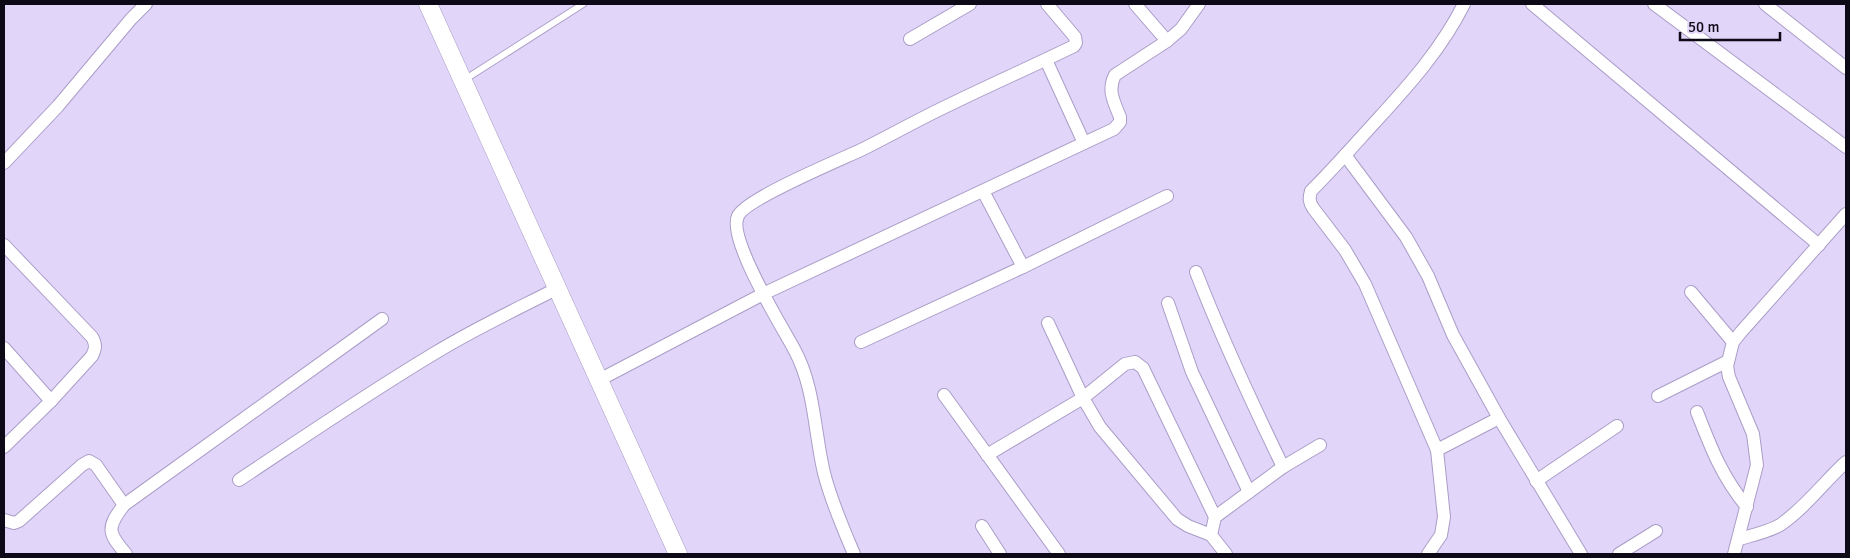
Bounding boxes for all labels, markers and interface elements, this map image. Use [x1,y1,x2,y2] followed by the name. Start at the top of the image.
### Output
[1680,10,1780,42] scale bar
[1688,18,1719,36] text: 50 m

